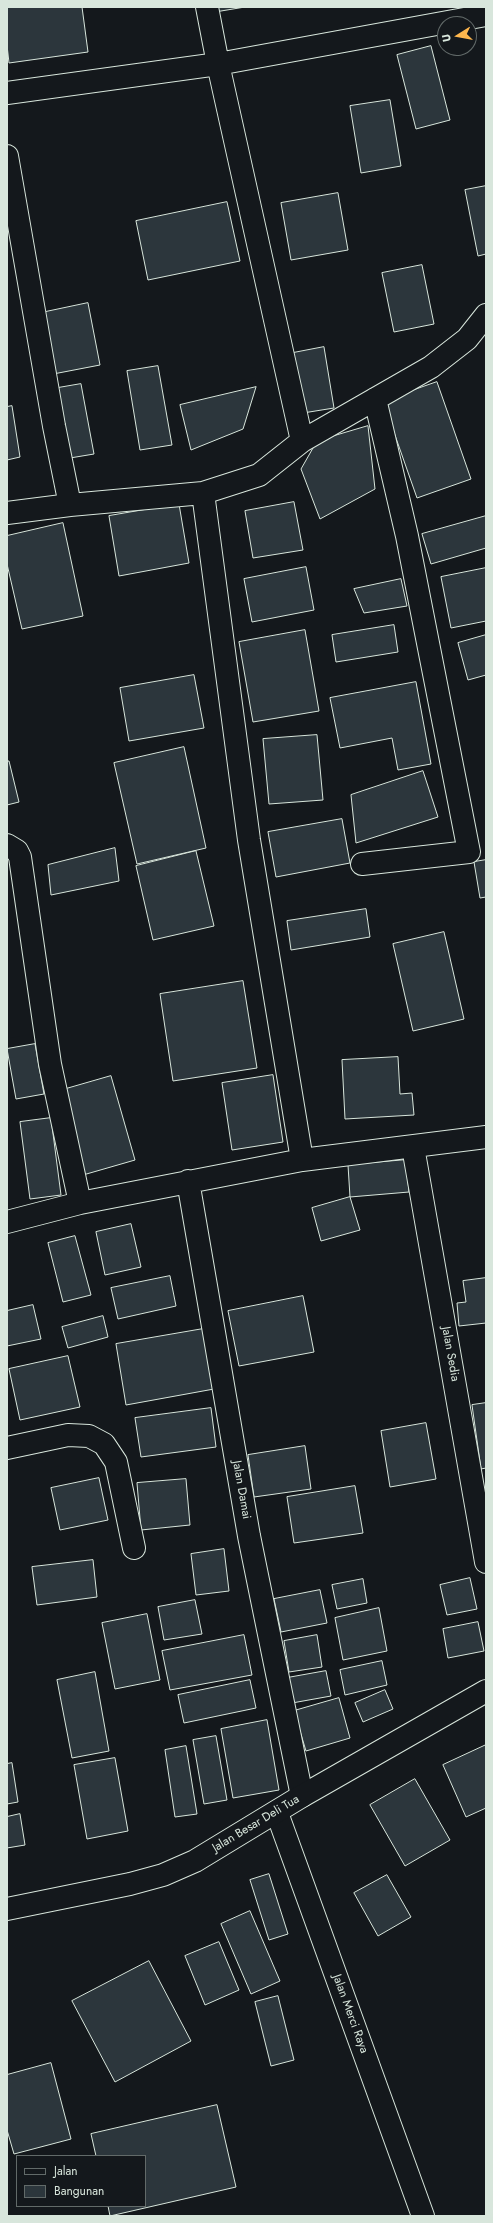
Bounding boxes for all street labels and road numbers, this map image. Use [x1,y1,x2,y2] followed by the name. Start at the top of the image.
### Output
[438,1325,462,1383] street label: Jalan Sedia
[229,1460,253,1520] street label: Jalan Damai
[210,1792,302,1856] street label: Jalan Besar Deli Tua
[329,1973,371,2055] street label: Jalan Merci Raya

